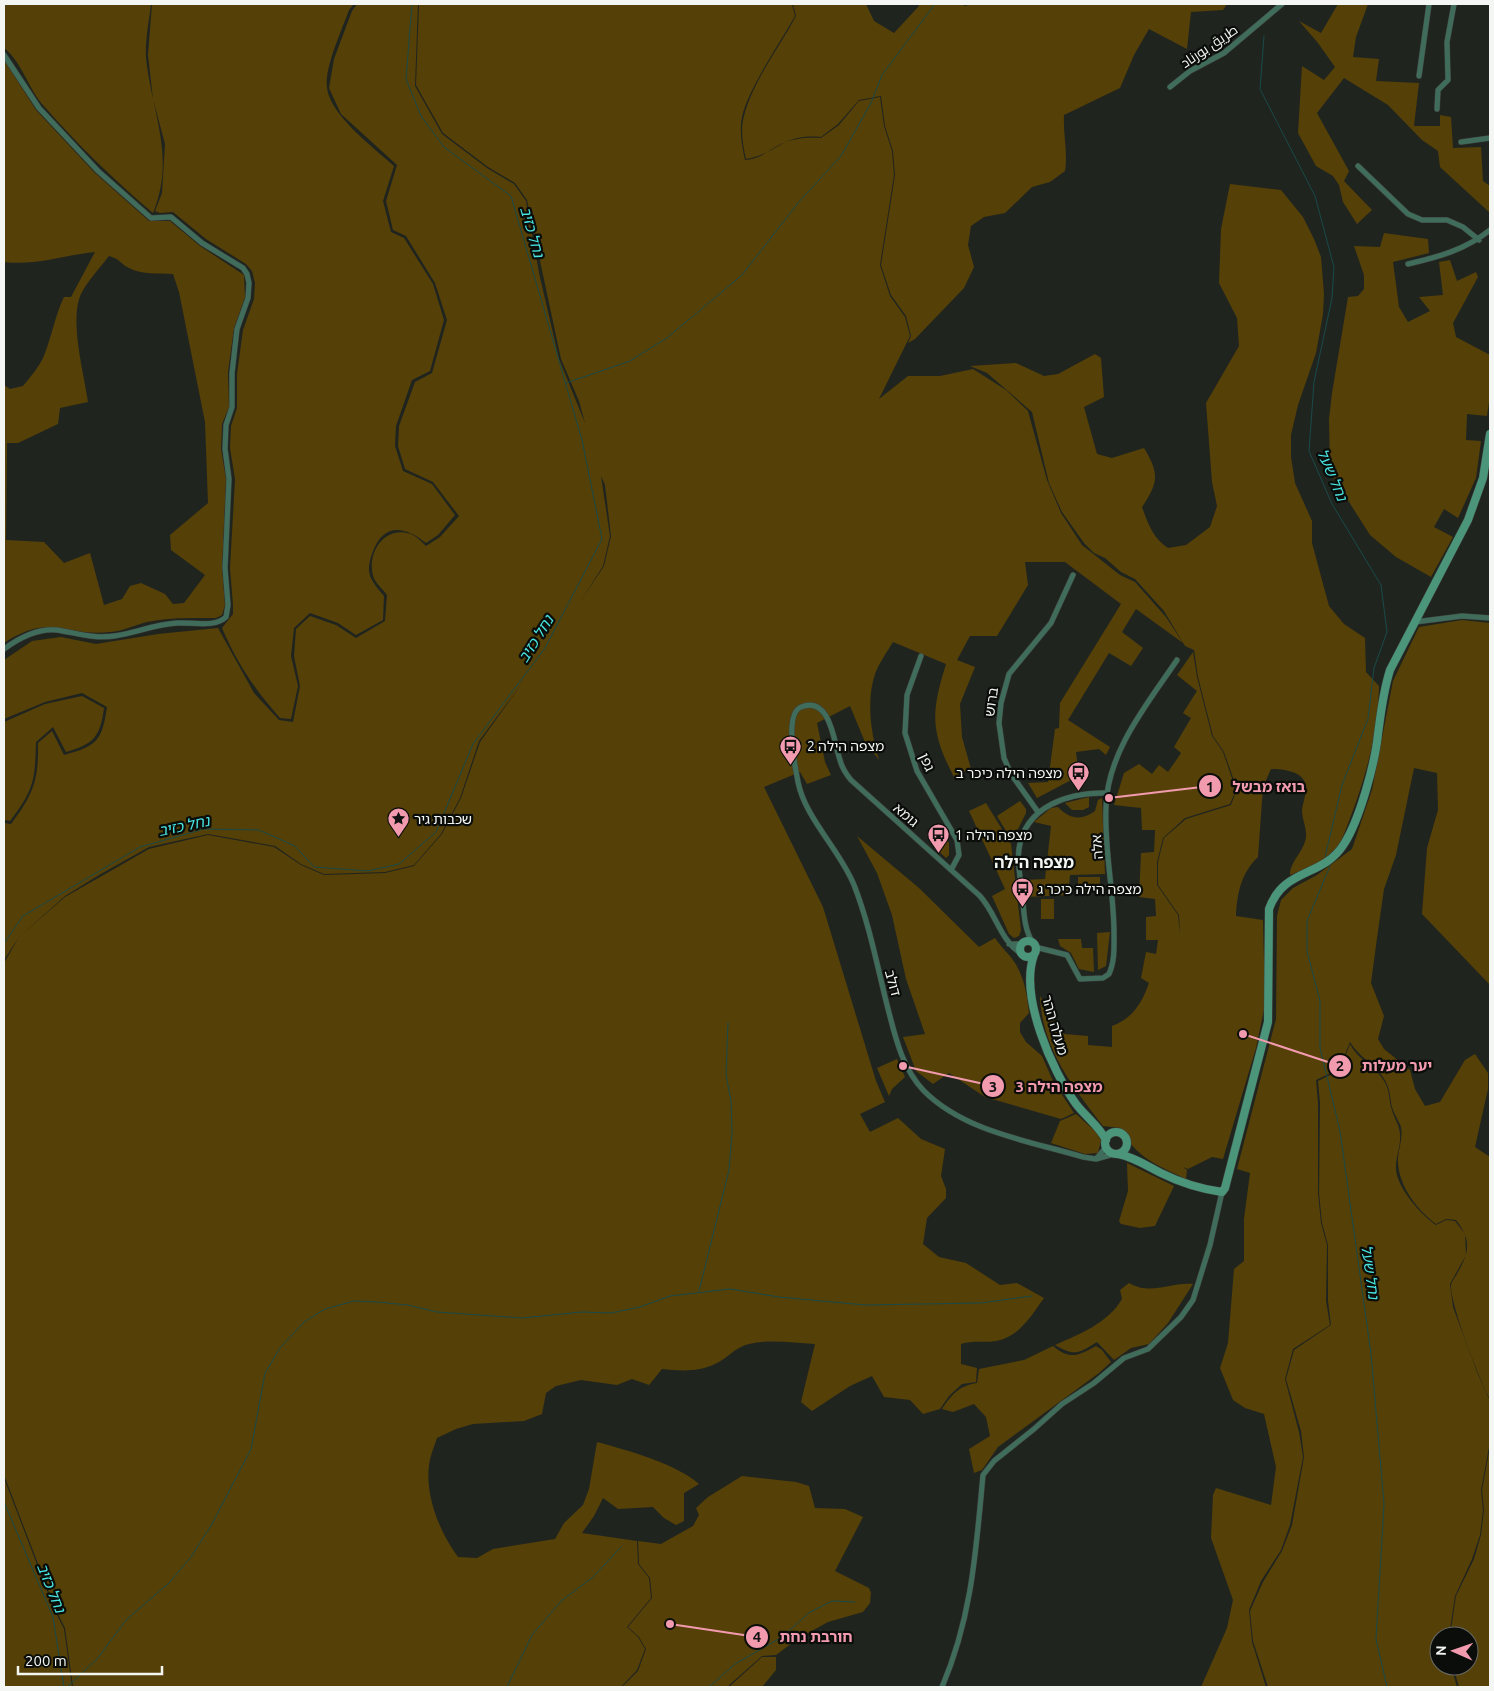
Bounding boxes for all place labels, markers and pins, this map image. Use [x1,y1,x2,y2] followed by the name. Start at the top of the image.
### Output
[779,734,803,765] bus stop icon: מצפה הילה 2
[807,738,884,754] place label: מצפה הילה 2
[1066,761,1090,792] bus stop icon: מצפה הילה כיכר ב
[956,765,1062,781] place label: מצפה הילה כיכר ב
[1198,771,1316,801] callout: בואז מבשל
[386,807,410,838] place icon: שכבות גיר
[414,811,472,827] place label: שכבות גיר
[927,823,951,854] bus stop icon: מצפה הילה 1
[955,827,1032,843] place label: מצפה הילה 1
[1010,877,1034,908] bus stop icon: מצפה הילה כיכר ג
[1038,881,1141,897] place label: מצפה הילה כיכר ג
[1327,1051,1443,1081] callout: יער מעלות
[981,1071,1113,1101] callout: מצפה הילה 3
[744,1622,862,1652] callout: חורבת נחת

